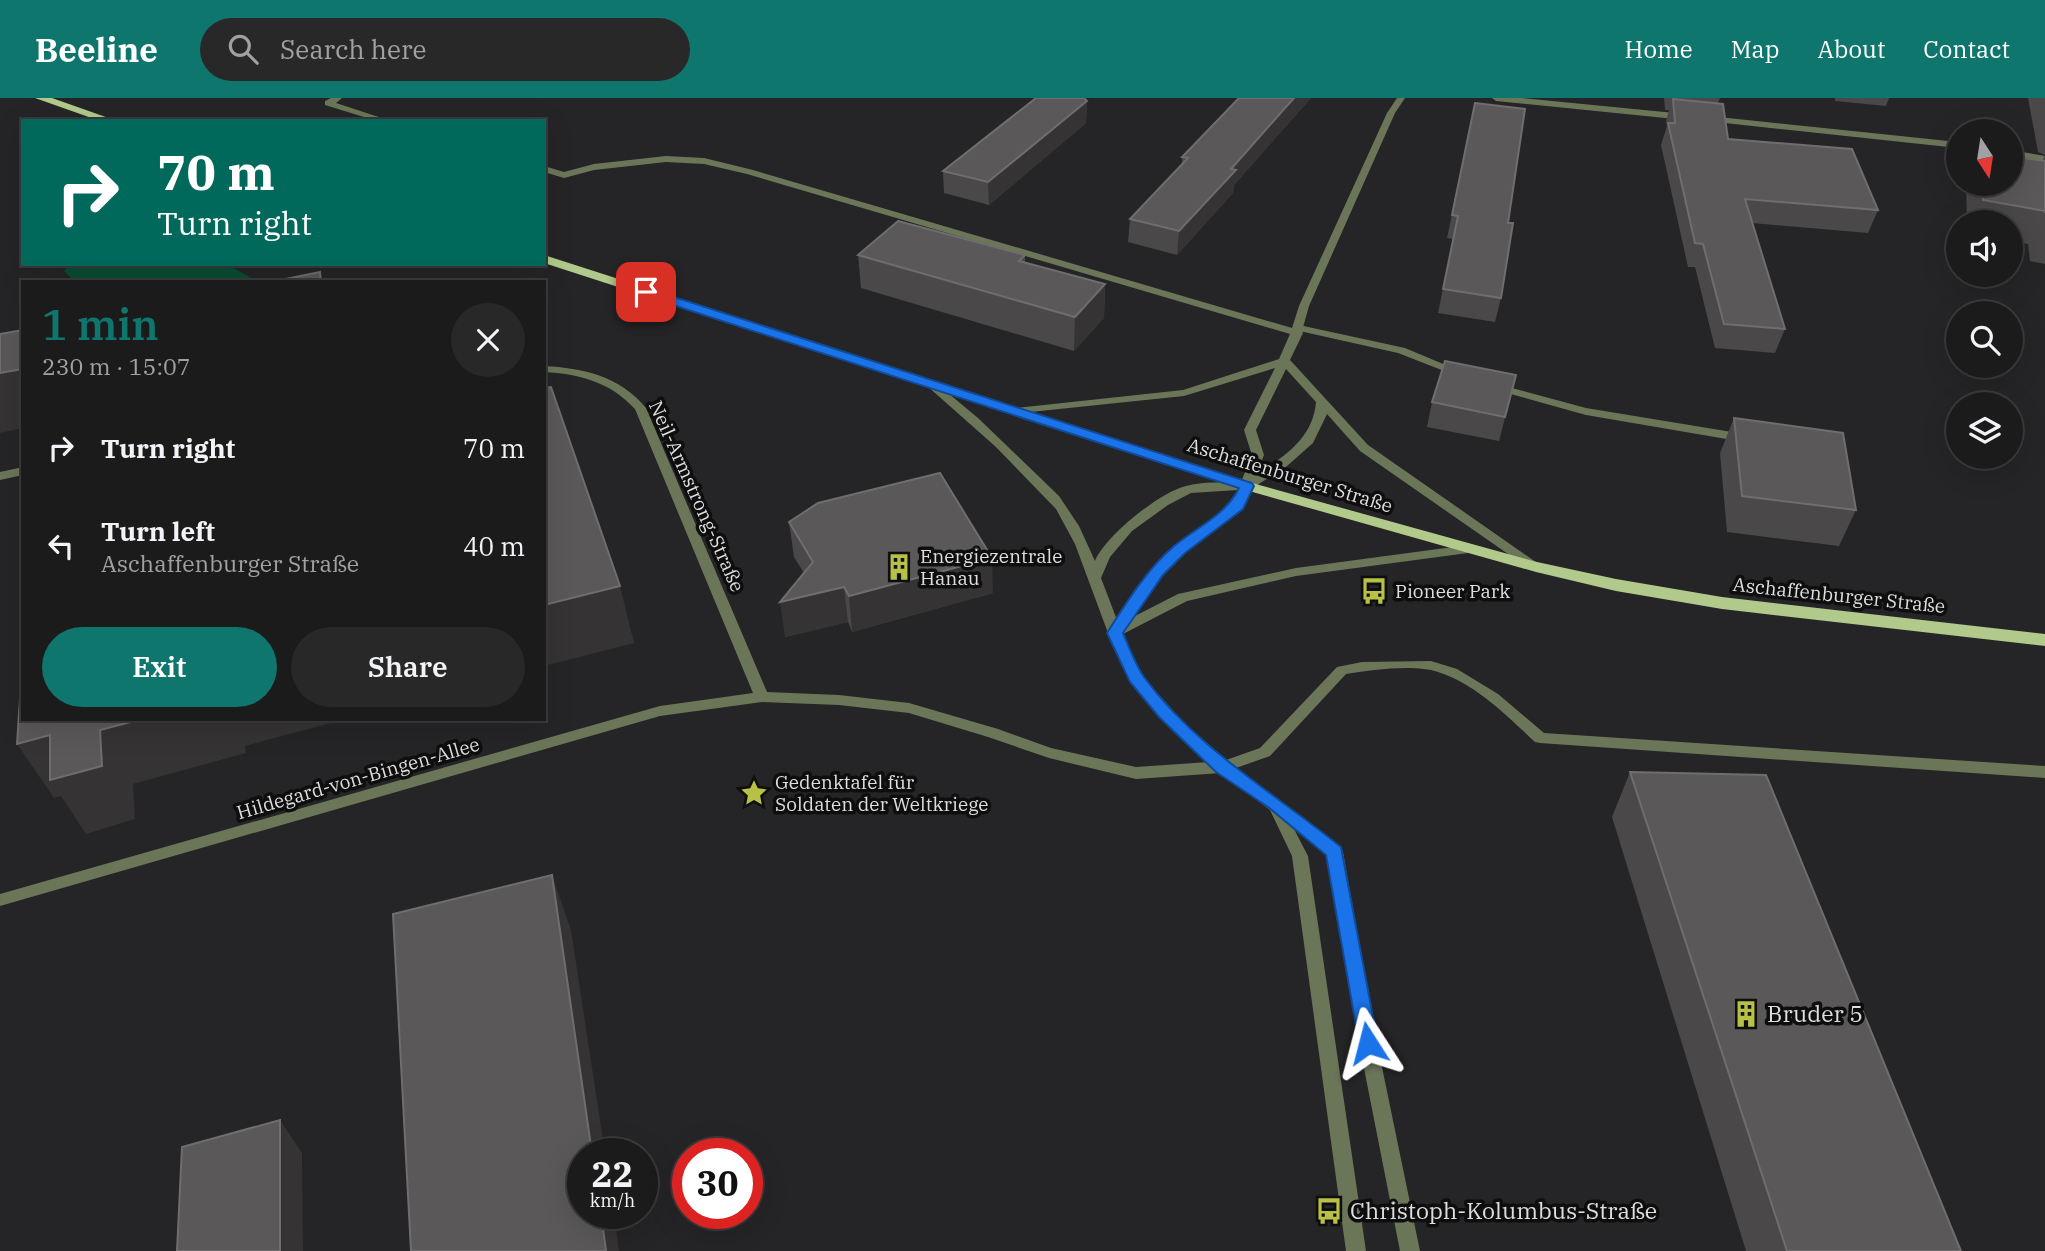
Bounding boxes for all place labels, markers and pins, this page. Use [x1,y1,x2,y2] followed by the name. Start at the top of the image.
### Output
[616,262,676,322] pin
[920,544,1063,590] place label: Energiezentrale Hanau
[884,552,914,582] building icon: Energiezentrale Hanau
[1359,576,1389,606] bus stop icon: Pioneer Park
[1395,579,1510,603] place label: Pioneer Park
[775,770,989,816] place label: Gedenktafel für Soldaten der Weltkriege
[739,778,769,808] place icon: Gedenktafel für Soldaten der Weltkriege
[1767,998,1863,1028] place label: Bruder 5
[1731,999,1761,1029] building icon: Bruder 5
[1350,1195,1657,1225] place label: Christoph-Kolumbus-Straße
[1314,1196,1344,1226] bus stop icon: Christoph-Kolumbus-Straße

